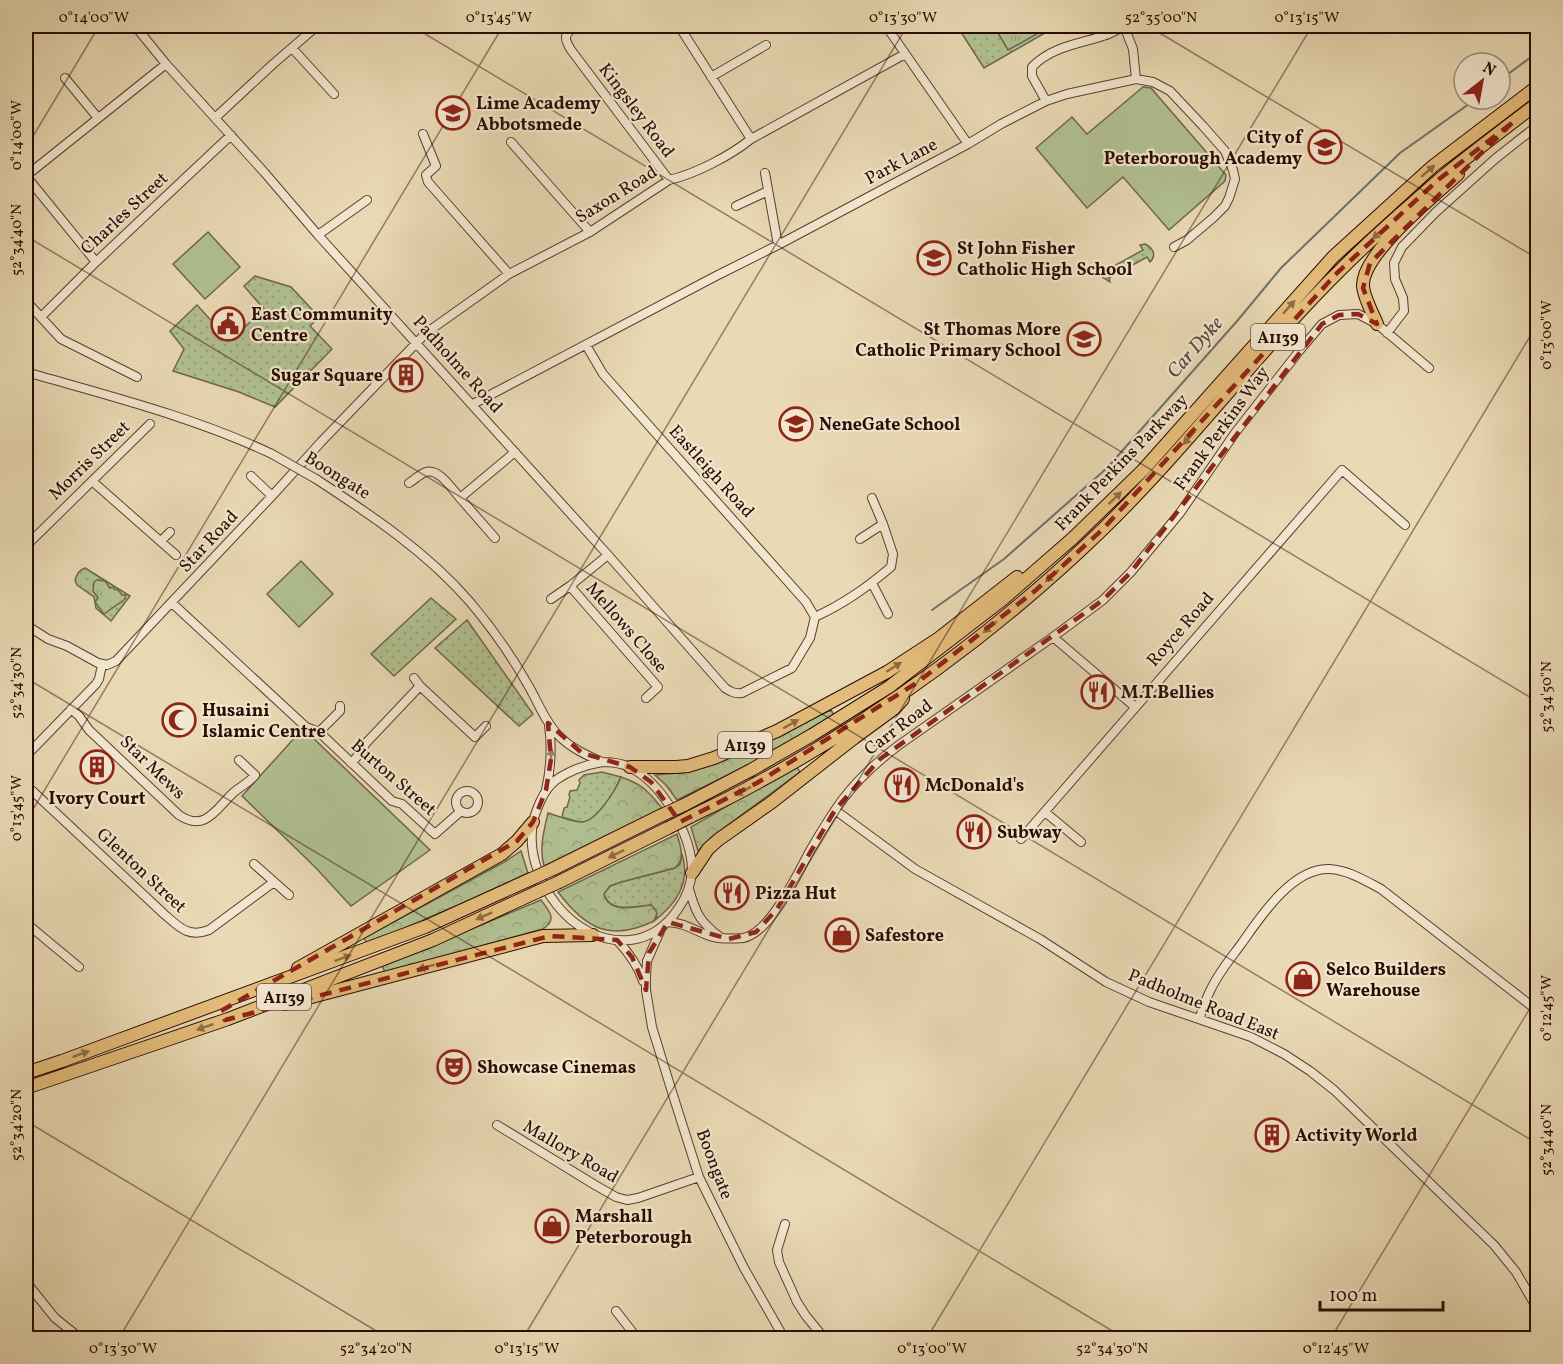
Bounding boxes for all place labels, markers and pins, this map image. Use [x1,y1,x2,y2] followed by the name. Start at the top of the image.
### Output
[476,92,601,138] place label: Lime Academy Abbotsmede
[435,95,471,131] school or university icon: Lime Academy Abbotsmede
[1104,126,1304,172] place label: City of Peterborough Academy
[1307,129,1343,165] school or university icon: City of Peterborough Academy
[957,237,1133,283] place label: St John Fisher Catholic High School
[916,240,952,276] school or university icon: St John Fisher Catholic High School
[251,303,393,349] place label: East Community Centre
[210,306,246,342] public building icon: East Community Centre
[855,318,1061,364] place label: St Thomas More Catholic Primary School
[1066,321,1102,357] school or university icon: St Thomas More Catholic Primary School
[388,357,424,393] building icon: Sugar Square
[271,364,383,389] place label: Sugar Square
[778,406,814,442] school or university icon: NeneGate School
[819,413,960,438] place label: NeneGate School
[1080,674,1116,710] restaurant icon: M.T.Bellies
[1121,681,1214,706] place label: M.T.Bellies
[202,699,326,745] place label: Husaini Islamic Centre
[161,702,197,738] mosque icon: Husaini Islamic Centre
[79,749,115,785] building icon: Ivory Court
[884,767,920,803] restaurant icon: McDonald's
[925,774,1024,799] place label: McDonald's
[49,787,146,812] place label: Ivory Court
[956,814,992,850] restaurant icon: Subway
[997,821,1062,846] place label: Subway
[714,875,750,911] restaurant icon: Pizza Hut
[755,882,837,907] place label: Pizza Hut
[824,917,860,953] shop icon: Safestore
[865,924,944,949] place label: Safestore
[1326,958,1446,1004] place label: Selco Builders Warehouse
[1285,961,1321,997] shop icon: Selco Builders Warehouse
[436,1049,472,1085] theatre icon: Showcase Cinemas
[477,1056,636,1081] place label: Showcase Cinemas
[1254,1117,1290,1153] building icon: Activity World
[1295,1124,1417,1149] place label: Activity World
[575,1205,692,1251] place label: Marshall Peterborough
[534,1208,570,1244] shop icon: Marshall Peterborough

